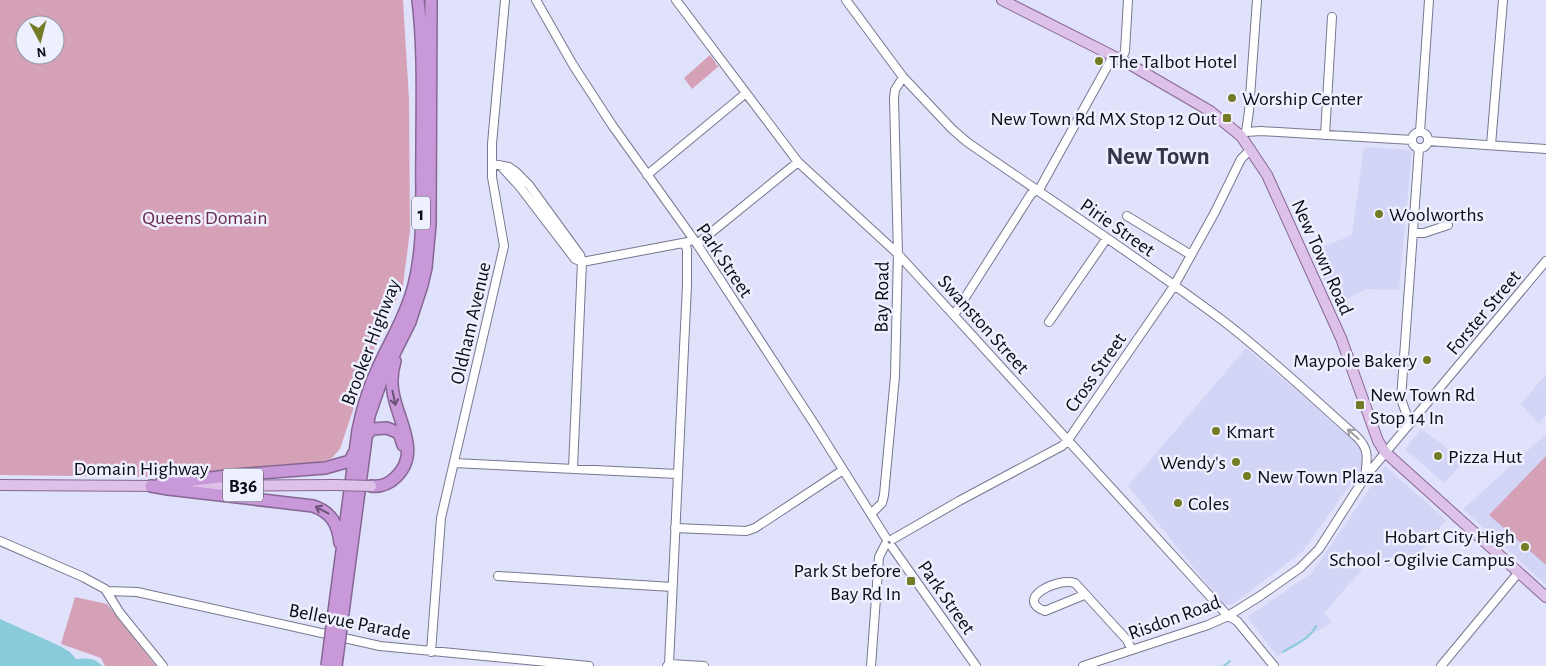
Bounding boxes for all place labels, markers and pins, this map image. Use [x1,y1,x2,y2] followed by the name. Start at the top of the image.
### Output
[1109,52,1237,72] place label: The Talbot Hotel
[1093,55,1105,67] marker: The Talbot Hotel
[1242,89,1363,109] place label: Worship Center
[1226,92,1238,104] marker: Worship Center
[990,109,1218,129] place label: New Town Rd MX Stop 12 Out
[1221,112,1233,124] marker: New Town Rd MX Stop 12 Out
[1389,205,1484,225] place label: Woolworths
[1373,208,1385,220] marker: Woolworths
[1293,351,1417,371] place label: Maypole Bakery
[1421,354,1433,366] marker: Maypole Bakery
[1370,385,1475,428] place label: New Town Rd Stop 14 In
[1354,399,1366,411] marker: New Town Rd Stop 14 In
[1226,422,1275,442] place label: Kmart
[1210,425,1222,437] marker: Kmart
[1448,447,1523,467] place label: Pizza Hut
[1432,450,1444,462] marker: Pizza Hut
[1160,453,1226,473] place label: Wendy's
[1230,456,1242,468] marker: Wendy's
[1257,467,1383,487] place label: New Town Plaza
[1241,470,1253,482] marker: New Town Plaza
[1188,494,1229,514] place label: Coles
[1172,497,1184,509] marker: Coles
[1329,527,1515,570] place label: Hobart City High School - Ogilvie Campus
[1519,541,1531,553] marker: Hobart City High School - Ogilvie Campus
[794,561,901,604] place label: Park St before Bay Rd In
[905,575,917,587] marker: Park St before Bay Rd In

